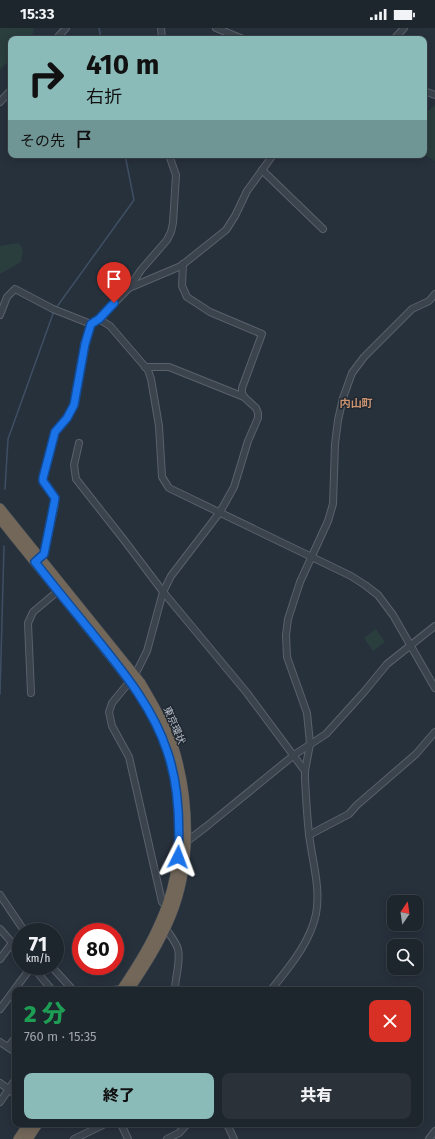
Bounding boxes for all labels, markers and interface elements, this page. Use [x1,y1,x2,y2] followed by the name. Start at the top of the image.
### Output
[20,5,54,23] text: 15:33
[86,48,159,81] text: 410 m
[20,52,72,104] icon: right
[86,86,122,108] text: 右折
[73,128,95,150] icon: arrive
[20,132,65,150] text: その先
[97,262,131,303] pin
[103,268,125,290] icon: arrive
[340,397,373,410] district label: 内山町
[161,705,187,746] street label: 東京環状
[157,836,199,878] position arrow
[387,895,423,931] north arrow
[387,895,423,975] map controls
[72,923,124,975] speed limit sign: 80
[29,932,47,956] text: 71
[387,939,423,975] button: search
[26,953,50,965] text: km/h
[24,1000,66,1028] text: 2 分
[369,1000,411,1042] button: close
[24,1029,97,1044] text: 760 m · 15:35
[24,1073,214,1119] button: 終了
[222,1073,411,1119] button: 共有

